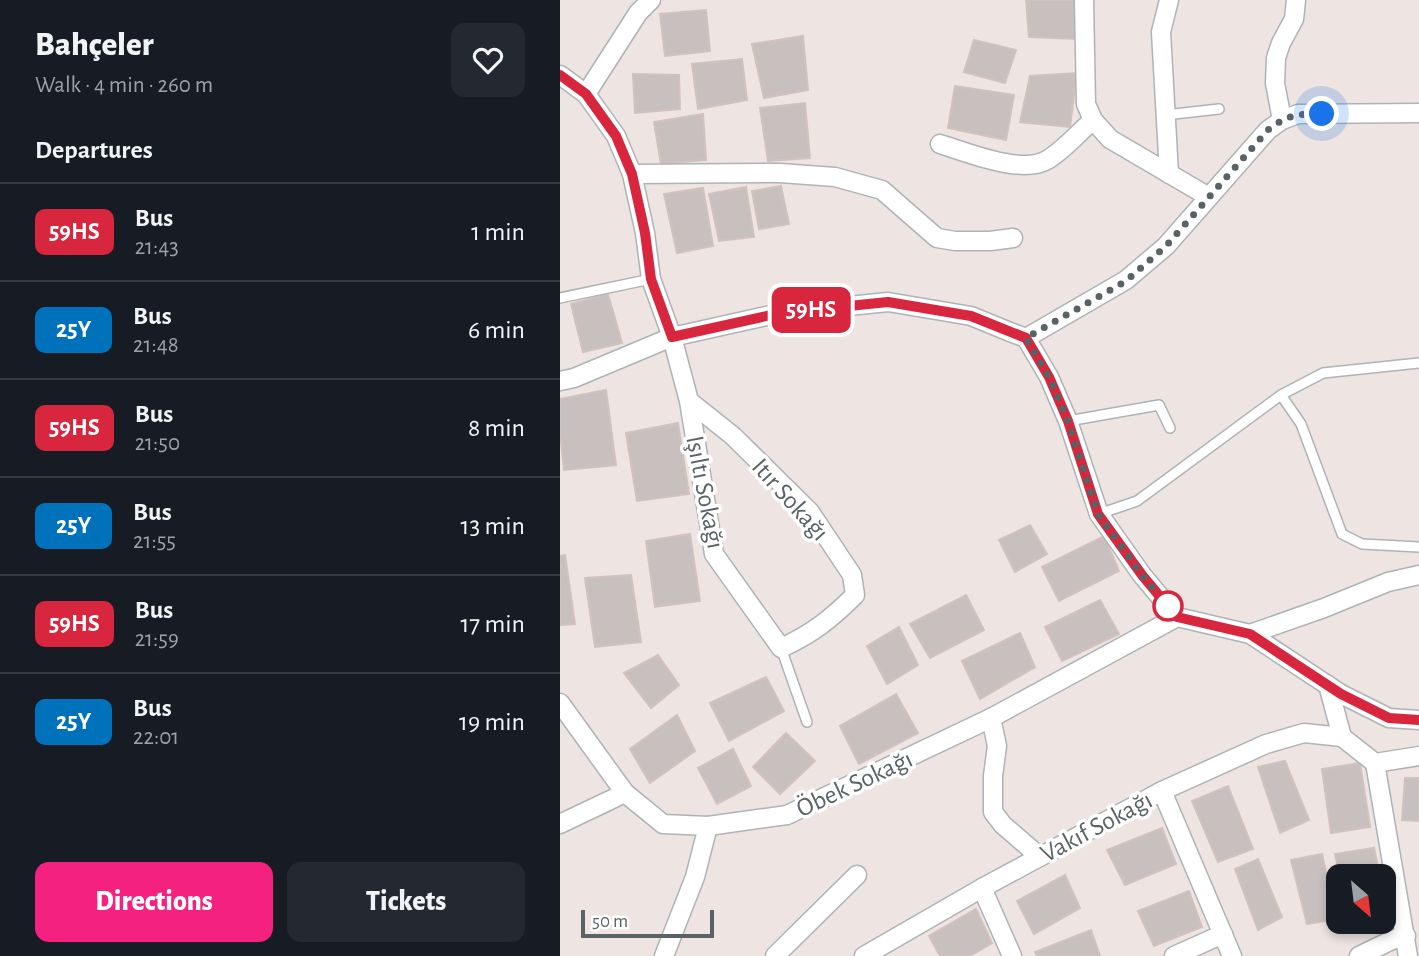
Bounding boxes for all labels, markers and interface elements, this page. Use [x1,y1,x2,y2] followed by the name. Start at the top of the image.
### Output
[451,23,525,97] button: heart
[35,29,154,62] text: Bahçeler
[35,74,213,97] text: Walk · 4 min · 260 m
[1304,96,1339,131] your location
[35,137,153,163] text: Departures
[135,205,173,231] text: Bus
[471,219,525,245] text: 1 min
[49,220,100,244] text: 59HS
[135,236,179,259] text: 21:43
[762,287,860,333] line badge: 59HS
[786,298,836,322] text: 59HS
[133,303,172,329] text: Bus
[468,317,525,343] text: 6 min
[56,318,91,342] text: 25Y
[133,334,179,357] text: 21:48
[135,401,173,427] text: Bus
[468,415,525,441] text: 8 min
[49,416,100,440] text: 59HS
[135,432,180,455] text: 21:50
[681,434,729,551] street label: Işıltı Sokağı
[747,454,834,546] street label: Itır Sokağı
[133,499,172,525] text: Bus
[461,513,525,539] text: 13 min
[56,514,91,538] text: 25Y
[133,530,176,553] text: 21:55
[1153,591,1183,621] unlabelled marker
[135,597,173,623] text: Bus
[460,611,525,637] text: 17 min
[49,612,100,636] text: 59HS
[135,628,179,651] text: 21:59
[133,695,172,721] text: Bus
[459,709,525,735] text: 19 min
[56,710,91,734] text: 25Y
[133,726,179,749] text: 22:01
[792,745,916,822] street label: Öbek Sokağı
[1036,787,1157,867] street label: Vakıf Sokağı
[35,862,273,942] button: Directions
[287,862,525,942] button: Tickets
[1326,864,1396,934] north arrow
[1326,864,1396,934] map controls
[581,907,714,939] scale bar
[592,912,628,931] text: 50 m

